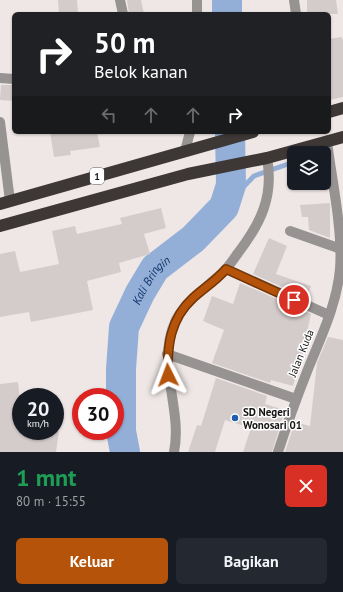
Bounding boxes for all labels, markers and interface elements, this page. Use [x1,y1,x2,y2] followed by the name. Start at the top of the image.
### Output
[94,24,155,61] text: 50 m
[28,28,80,80] icon: right
[94,60,188,83] text: Belok kanan
[98,104,120,126] icon: left
[140,104,162,126] icon: ahead
[182,104,204,126] icon: ahead
[224,104,246,126] icon: right
[287,146,331,190] map controls
[287,146,331,190] button: layers
[90,168,104,184] road number: 1
[128,252,173,307] water label: Kali Bringin
[277,283,311,317] pin
[283,289,305,311] icon: arrive
[285,327,317,380] street label: Jalan Kuda
[147,354,189,396] position arrow
[72,388,124,440] speed limit sign: 30
[27,396,49,422] text: 20
[243,405,302,432] place label: SD Negeri Wonosari 01
[230,413,240,423] marker: SD Negeri Wonosari 01
[27,417,49,430] text: km/h
[16,462,76,493] text: 1 mnt
[285,465,327,507] button: close
[16,493,86,510] text: 80 m · 15:55
[16,538,168,584] button: Keluar
[176,538,327,584] button: Bagikan

